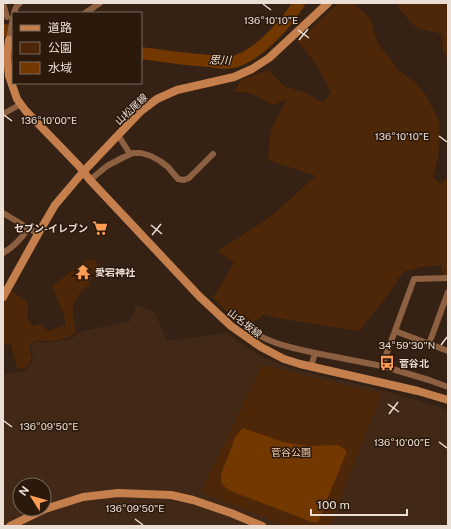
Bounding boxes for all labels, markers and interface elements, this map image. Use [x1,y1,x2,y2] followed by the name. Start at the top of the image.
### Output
[12,12,142,84] legend
[244,14,298,26] text: 136°10'10"E
[48,21,72,35] text: 道路
[48,41,72,55] text: 公園
[209,54,232,66] water label: 思川
[48,61,72,75] text: 水域
[112,91,150,127] street label: 山松尾線
[21,114,77,126] text: 136°10'00"E
[375,130,429,142] text: 136°10'10"E
[91,219,109,237] supermarket icon: セブン-イレブン
[14,222,88,234] place label: セブン-イレブン
[74,263,92,281] temple icon: 愛宕神社
[95,266,136,278] place label: 愛宕神社
[226,306,264,340] street label: 山名坂線
[379,339,435,351] text: 34°59'30"N
[378,354,396,372] bus stop icon: 菅谷北
[399,357,429,369] place label: 菅谷北
[20,420,78,432] text: 136°09'50"E
[374,436,430,448] text: 136°10'00"E
[271,446,311,458] park label: 菅谷公園
[12,477,52,517] north arrow
[17,484,31,498] text: N
[311,491,407,517] scale bar
[317,498,350,512] text: 100 m
[106,502,164,514] text: 136°09'50"E

